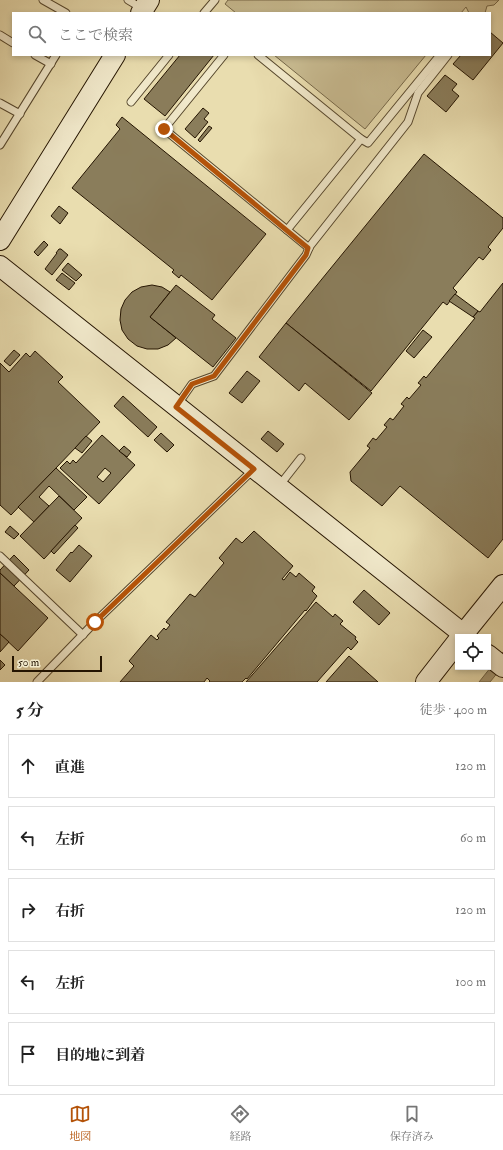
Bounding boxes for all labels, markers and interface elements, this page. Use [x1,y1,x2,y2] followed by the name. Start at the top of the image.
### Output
[12,12,491,56] search box
[26,23,48,45] icon: search
[58,26,133,45] text: ここで検索
[155,120,173,138] route end
[86,613,104,631] route start
[455,634,491,670] map controls
[455,634,491,670] button: locate
[12,654,102,673] scale bar
[18,656,39,669] text: 50 m
[16,700,44,721] text: 5 分
[420,702,487,718] text: 徒歩 · 400 m
[17,755,39,777] icon: ahead
[55,758,85,777] text: 直進
[455,758,486,774] text: 120 m
[17,827,39,849] icon: left
[55,830,85,849] text: 左折
[460,830,486,846] text: 60 m
[17,899,39,921] icon: right
[55,902,85,921] text: 右折
[455,902,486,918] text: 120 m
[17,971,39,993] icon: left
[55,974,85,993] text: 左折
[455,974,486,990] text: 100 m
[17,1043,39,1065] icon: arrive
[55,1046,145,1065] text: 目的地に到着
[69,1103,91,1143] tab: 地図
[229,1103,251,1143] tab: 経路
[390,1103,434,1143] tab: 保存済み

